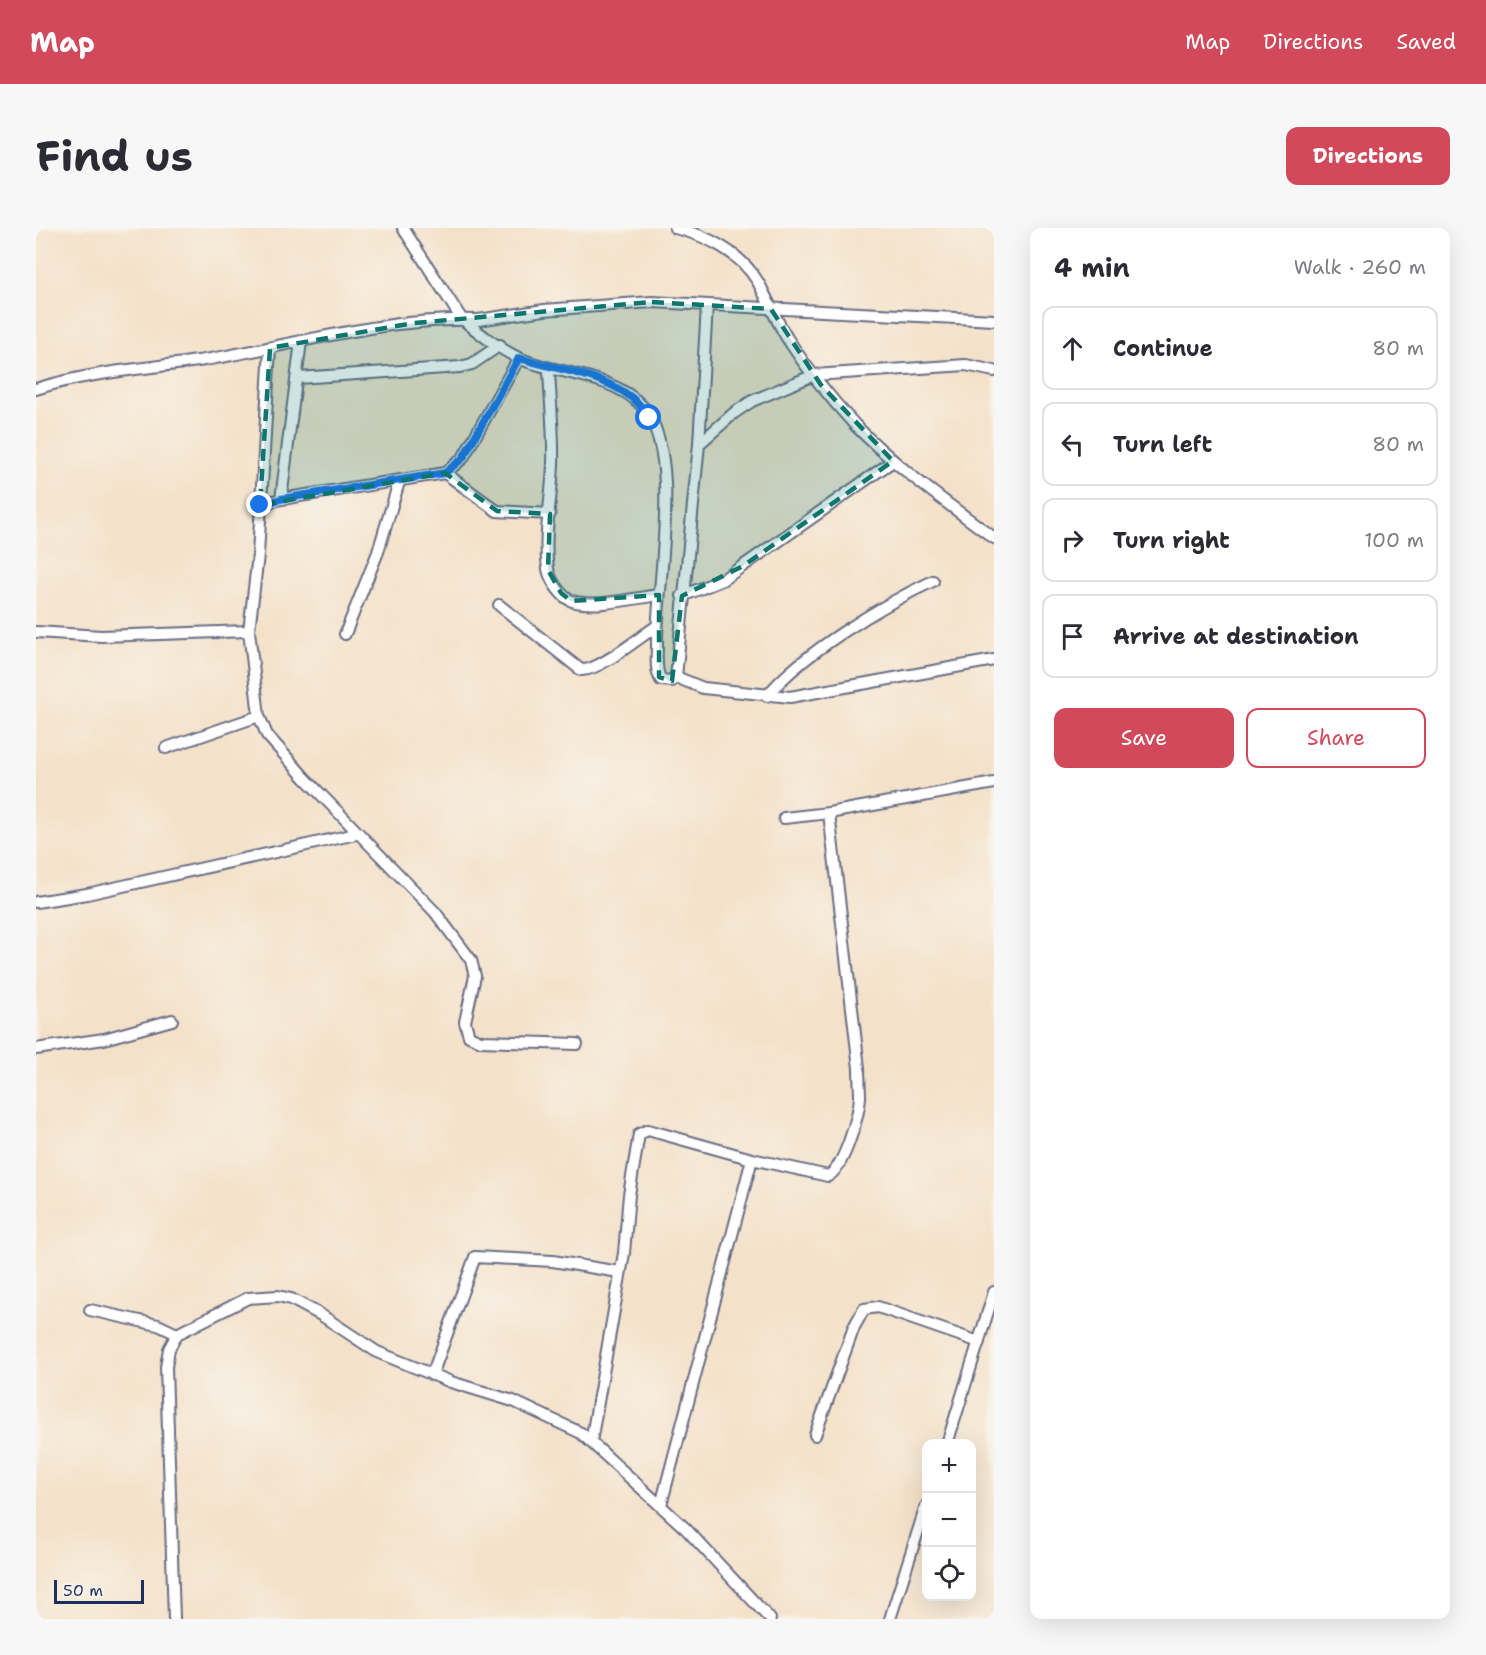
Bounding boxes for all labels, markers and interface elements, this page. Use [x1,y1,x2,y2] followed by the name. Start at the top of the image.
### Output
[30,23,95,61] text: Map
[1185,28,1230,56] text: Map
[1263,28,1363,56] text: Directions
[1396,28,1456,56] text: Saved
[1286,127,1450,185] button: Directions
[36,128,193,184] text: Find us
[1054,250,1130,285] text: 4 min
[1294,254,1426,280] text: Walk · 260 m
[1056,332,1089,365] icon: ahead
[1113,334,1213,363] text: Continue
[1372,335,1424,361] text: 80 m
[635,404,661,430] route start
[1056,428,1089,461] icon: left
[1113,430,1212,459] text: Turn left
[1372,431,1424,457] text: 80 m
[246,491,272,517] route end
[1056,524,1089,557] icon: right
[1113,526,1230,555] text: Turn right
[1364,527,1424,553] text: 100 m
[1056,620,1089,653] icon: arrive
[1113,622,1359,651] text: Arrive at destination
[1054,708,1234,768] button: Save
[1246,708,1426,768] button: Share
[922,1439,976,1601] map controls
[922,1439,976,1493] button: +
[922,1493,976,1547] button: −
[922,1547,976,1601] button: locate
[54,1577,144,1604] scale bar
[63,1580,103,1601] text: 50 m

